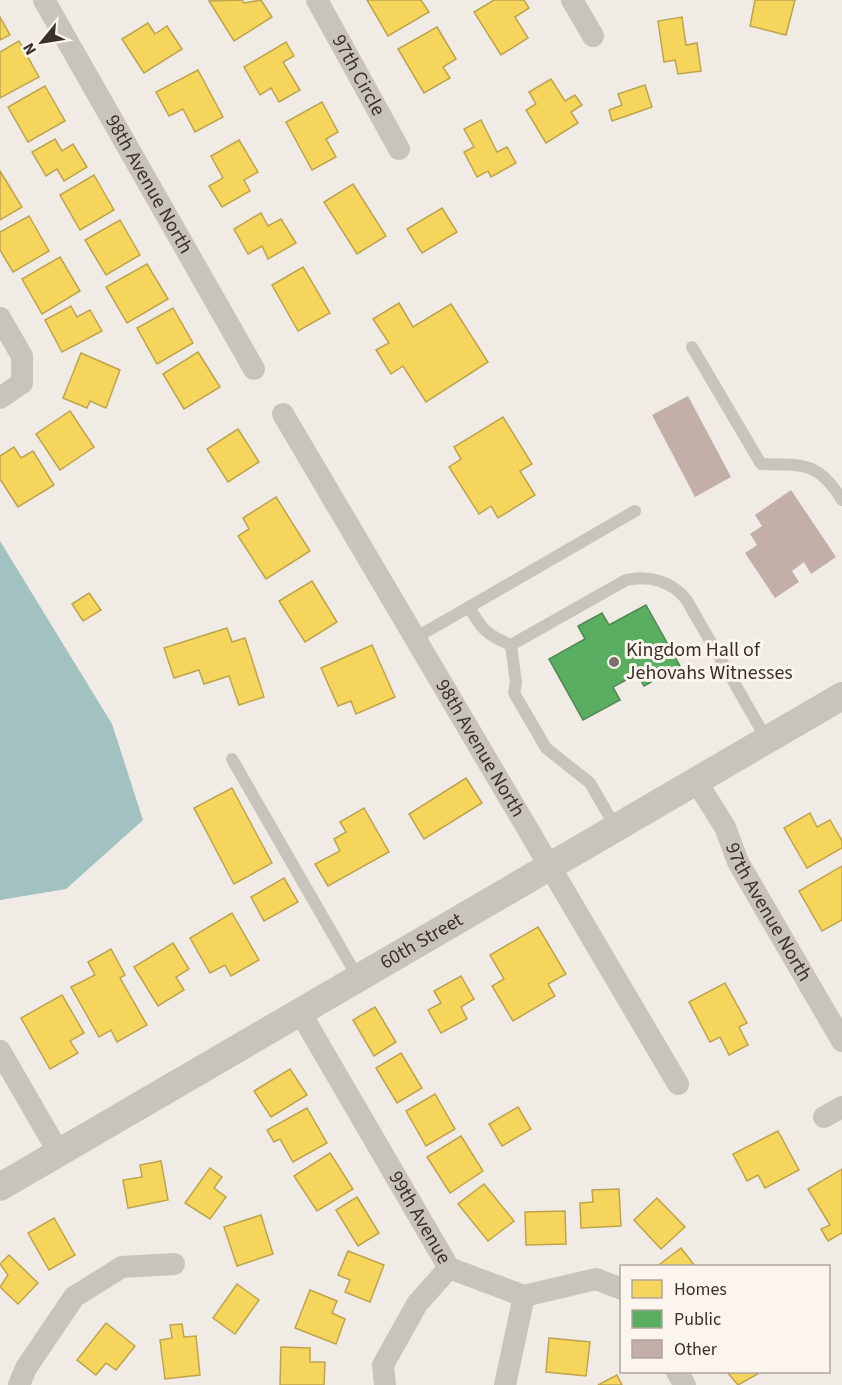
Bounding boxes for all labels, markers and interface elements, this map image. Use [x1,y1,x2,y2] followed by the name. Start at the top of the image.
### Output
[12,12,72,72] north arrow
[325,30,392,121] street label: 97th Circle
[18,39,42,59] text: N
[98,110,200,259] street label: 98th Avenue North
[626,636,793,687] place label: Kingdom Hall of Jehovahs Witnesses
[607,655,621,669] marker: Kingdom Hall of Jehovahs Witnesses
[428,674,532,822] street label: 98th Avenue North
[718,839,818,987] street label: 97th Avenue North
[375,906,468,976] street label: 60th Street
[382,1166,458,1269] street label: 99th Avenue
[620,1265,830,1373] legend
[674,1277,727,1302] text: Homes
[674,1307,721,1332] text: Public
[674,1337,718,1362] text: Other

